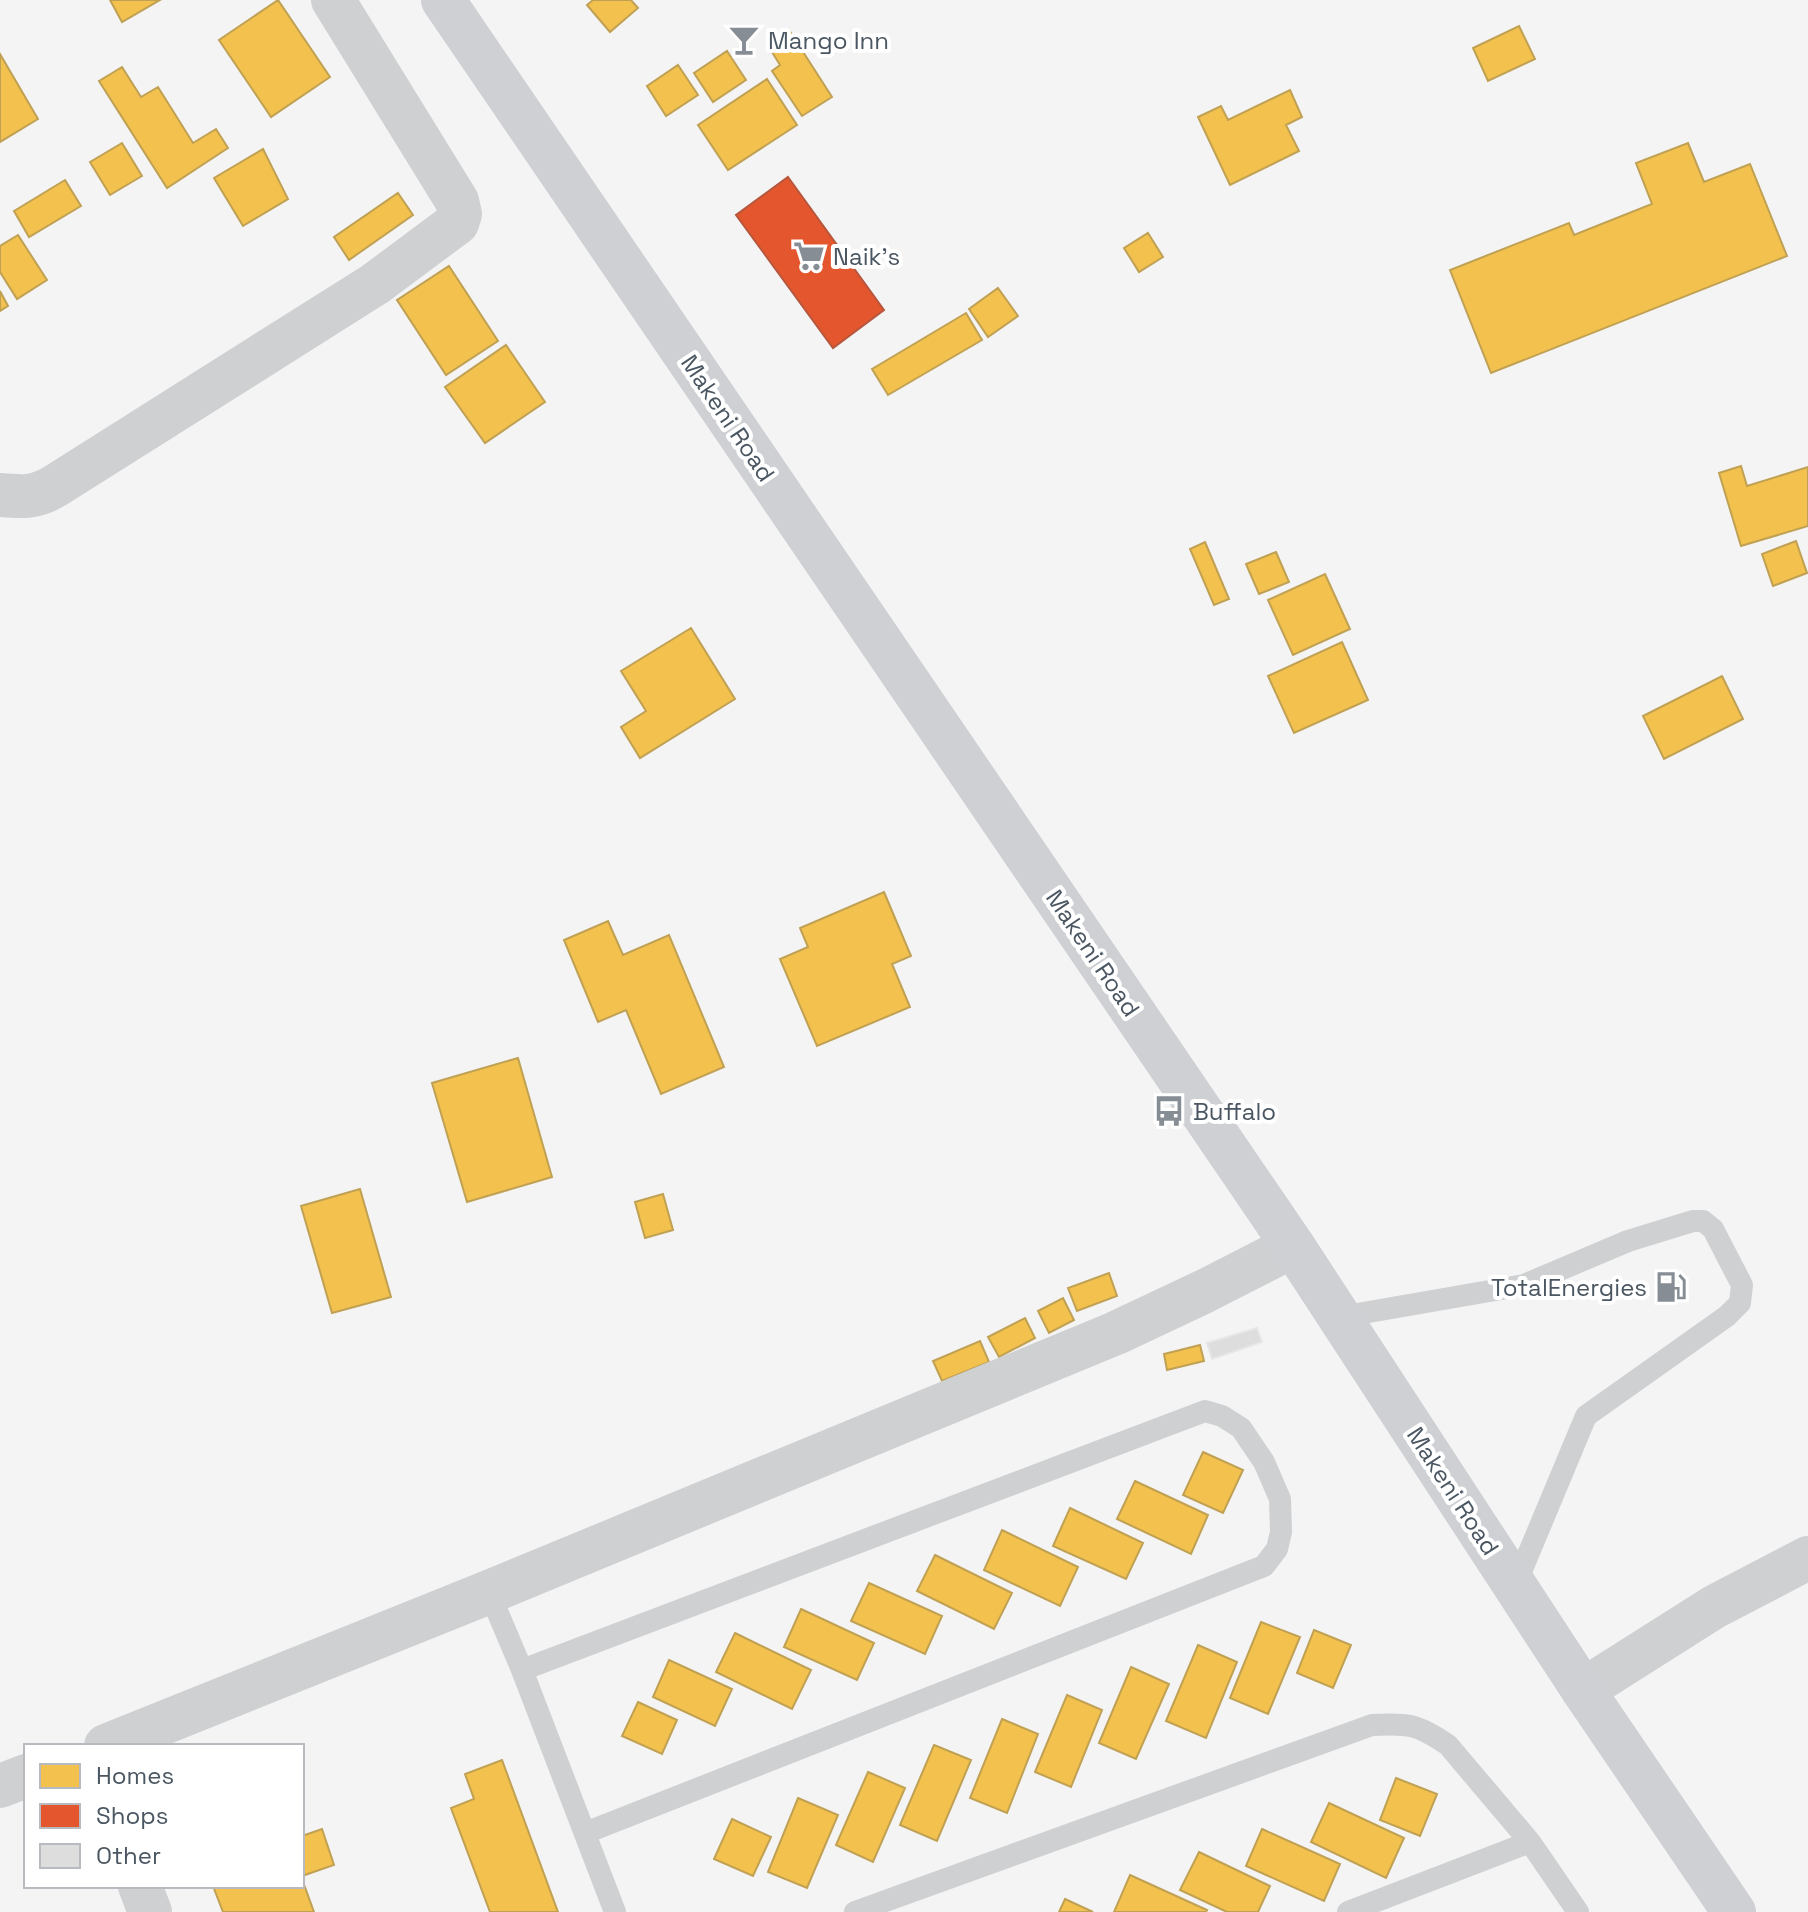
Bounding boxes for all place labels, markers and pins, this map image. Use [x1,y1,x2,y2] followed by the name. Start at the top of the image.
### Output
[727,23,761,57] bar icon: Mango Inn
[768,25,889,56] place label: Mango Inn
[792,239,826,273] supermarket icon: Naik's
[833,241,900,272] place label: Naik's
[1152,1094,1186,1128] bus stop icon: Buffalo
[1193,1096,1276,1127] place label: Buffalo
[1654,1270,1688,1304] fuel station icon: TotalEnergies
[1491,1272,1647,1303] place label: TotalEnergies

